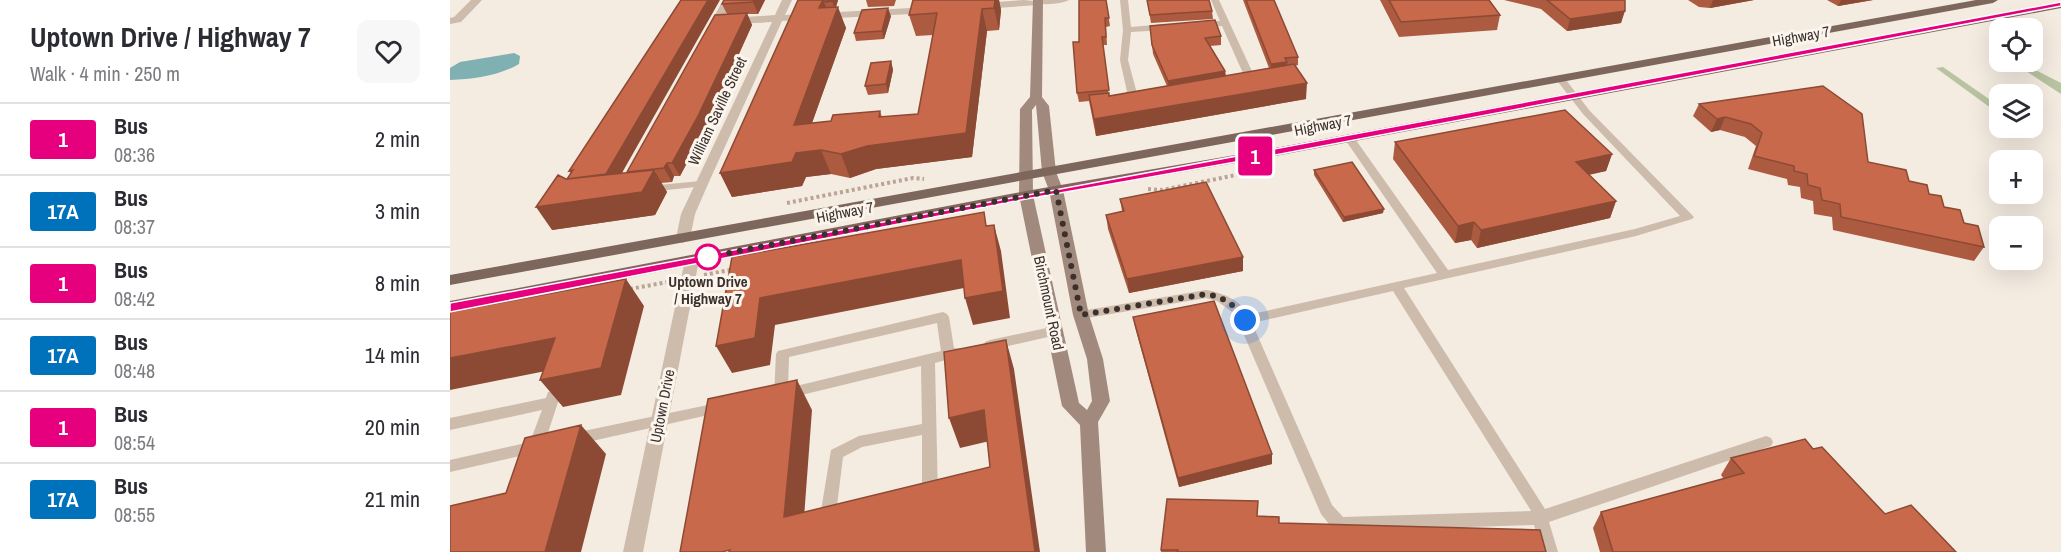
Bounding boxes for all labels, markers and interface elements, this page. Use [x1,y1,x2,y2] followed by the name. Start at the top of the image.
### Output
[30,18,311,56] text: Uptown Drive / Highway 7
[1989,18,2043,270] map controls
[1989,18,2043,72] button: locate
[357,20,420,83] button: heart
[1771,21,1832,51] street label: Highway 7
[683,53,752,169] street label: William Saville Street
[30,60,180,87] text: Walk · 4 min · 250 m
[1989,84,2043,138] button: layers
[1292,109,1354,141] street label: Highway 7
[114,111,148,141] text: Bus
[375,124,420,154] text: 2 min
[58,125,68,154] text: 1
[1236,136,1274,176] line badge: 1
[114,141,155,168] text: 08:36
[1250,142,1260,171] text: 1
[1989,150,2043,204] button: +
[114,183,148,213] text: Bus
[375,196,420,226] text: 3 min
[814,196,876,228] street label: Highway 7
[47,197,79,226] text: 17A
[114,213,155,240] text: 08:37
[1989,216,2043,270] button: −
[695,244,721,270] marker: Uptown Drive / Highway 7
[1029,254,1069,352] street label: Birchmount Road
[114,255,148,285] text: Bus
[375,268,420,298] text: 8 min
[58,269,68,298] text: 1
[668,271,748,309] place label: Uptown Drive / Highway 7
[114,285,155,312] text: 08:42
[1230,305,1260,335] your location
[114,327,148,357] text: Bus
[365,340,420,370] text: 14 min
[47,341,79,370] text: 17A
[114,357,155,384] text: 08:48
[645,367,679,445] street label: Uptown Drive
[114,399,148,429] text: Bus
[365,412,420,442] text: 20 min
[58,413,68,442] text: 1
[114,429,155,456] text: 08:54
[114,471,148,501] text: Bus
[365,484,420,514] text: 21 min
[47,485,79,514] text: 17A
[114,501,155,528] text: 08:55

